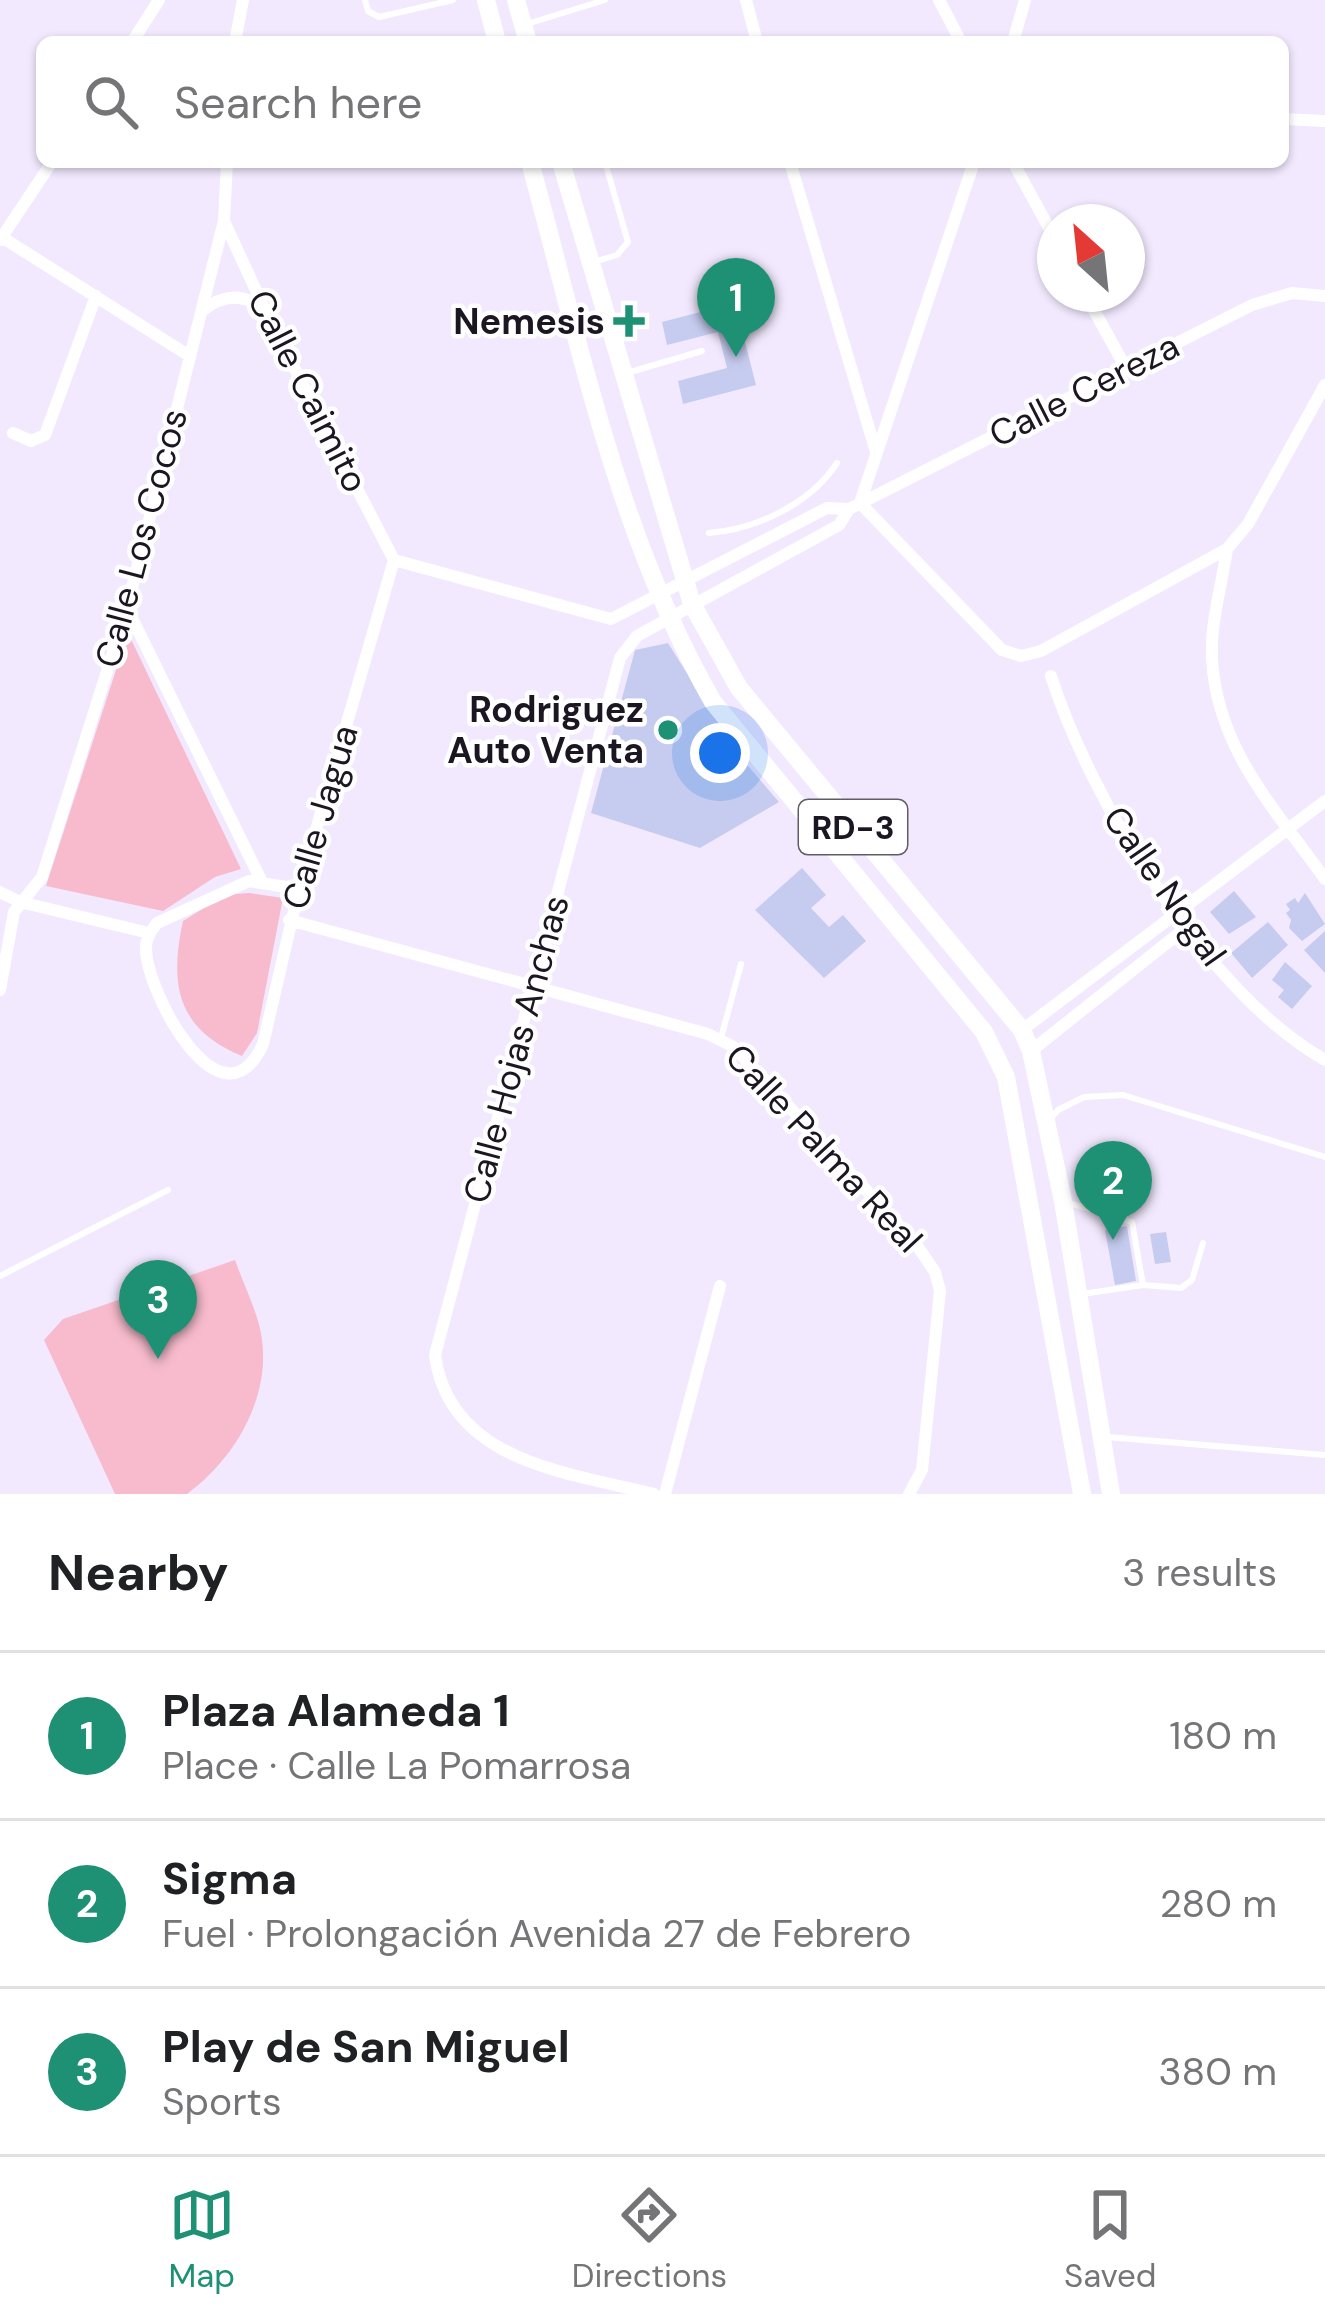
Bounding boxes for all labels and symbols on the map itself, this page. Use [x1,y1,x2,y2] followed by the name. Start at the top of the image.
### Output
[1037,204,1145,312] north arrow
[697,258,775,357] pin: 1
[237,282,379,500] street label: Calle Caimito
[453,298,605,345] place label: Nemesis
[616,308,642,334] marker: Nemesis
[981,322,1187,458] street label: Calle Cereza
[84,404,198,672] street label: Calle Los Cocos
[447,686,644,774] place label: Rodriguez Auto Venta
[655,717,681,743] marker: Rodriguez Auto Venta
[271,719,369,915] street label: Calle Jagua
[690,723,750,783] your location
[1093,797,1237,975] street label: Calle Nogal
[799,800,907,854] road number: RD-3
[452,890,580,1208] street label: Calle Hojas Anchas
[715,1034,933,1262] street label: Calle Palma Real
[1074,1141,1152,1240] pin: 2
[119,1260,197,1359] pin: 3

